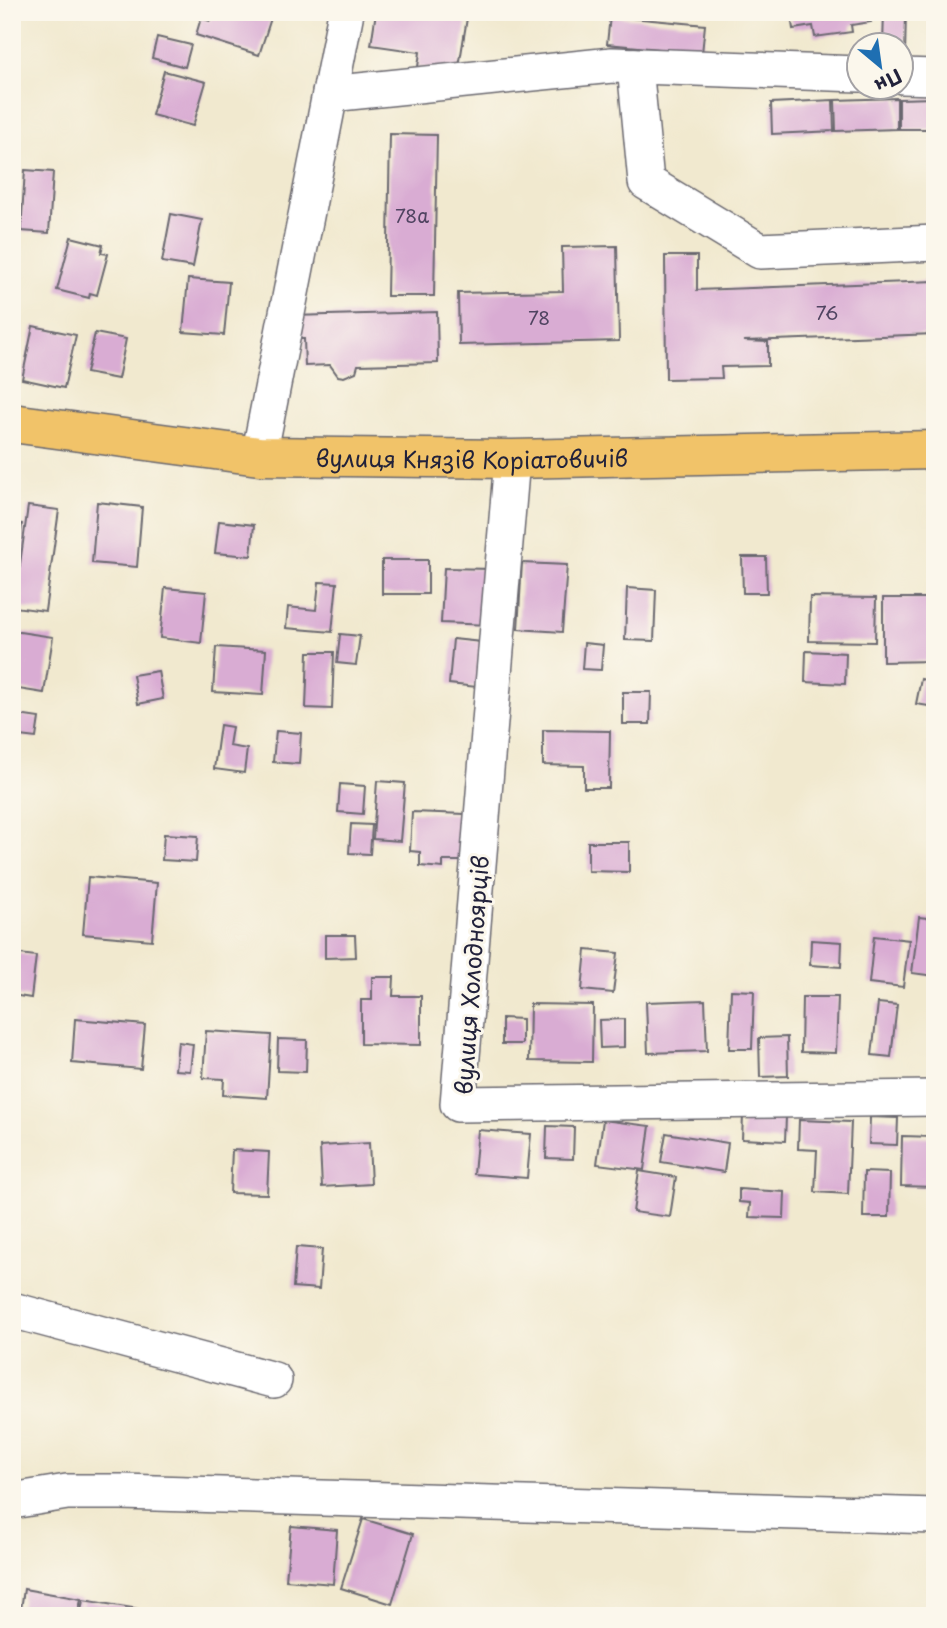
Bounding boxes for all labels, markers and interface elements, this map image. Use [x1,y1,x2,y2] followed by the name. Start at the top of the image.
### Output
[846,32,916,102] north arrow
[870,63,908,101] text: Пн
[395,201,429,229] house number: 78а
[816,298,838,326] house number: 76
[528,303,550,331] house number: 78
[315,439,628,477] street label: вулиця Князів Коріатовичів
[445,854,497,1096] street label: вулиця Холодноярців

